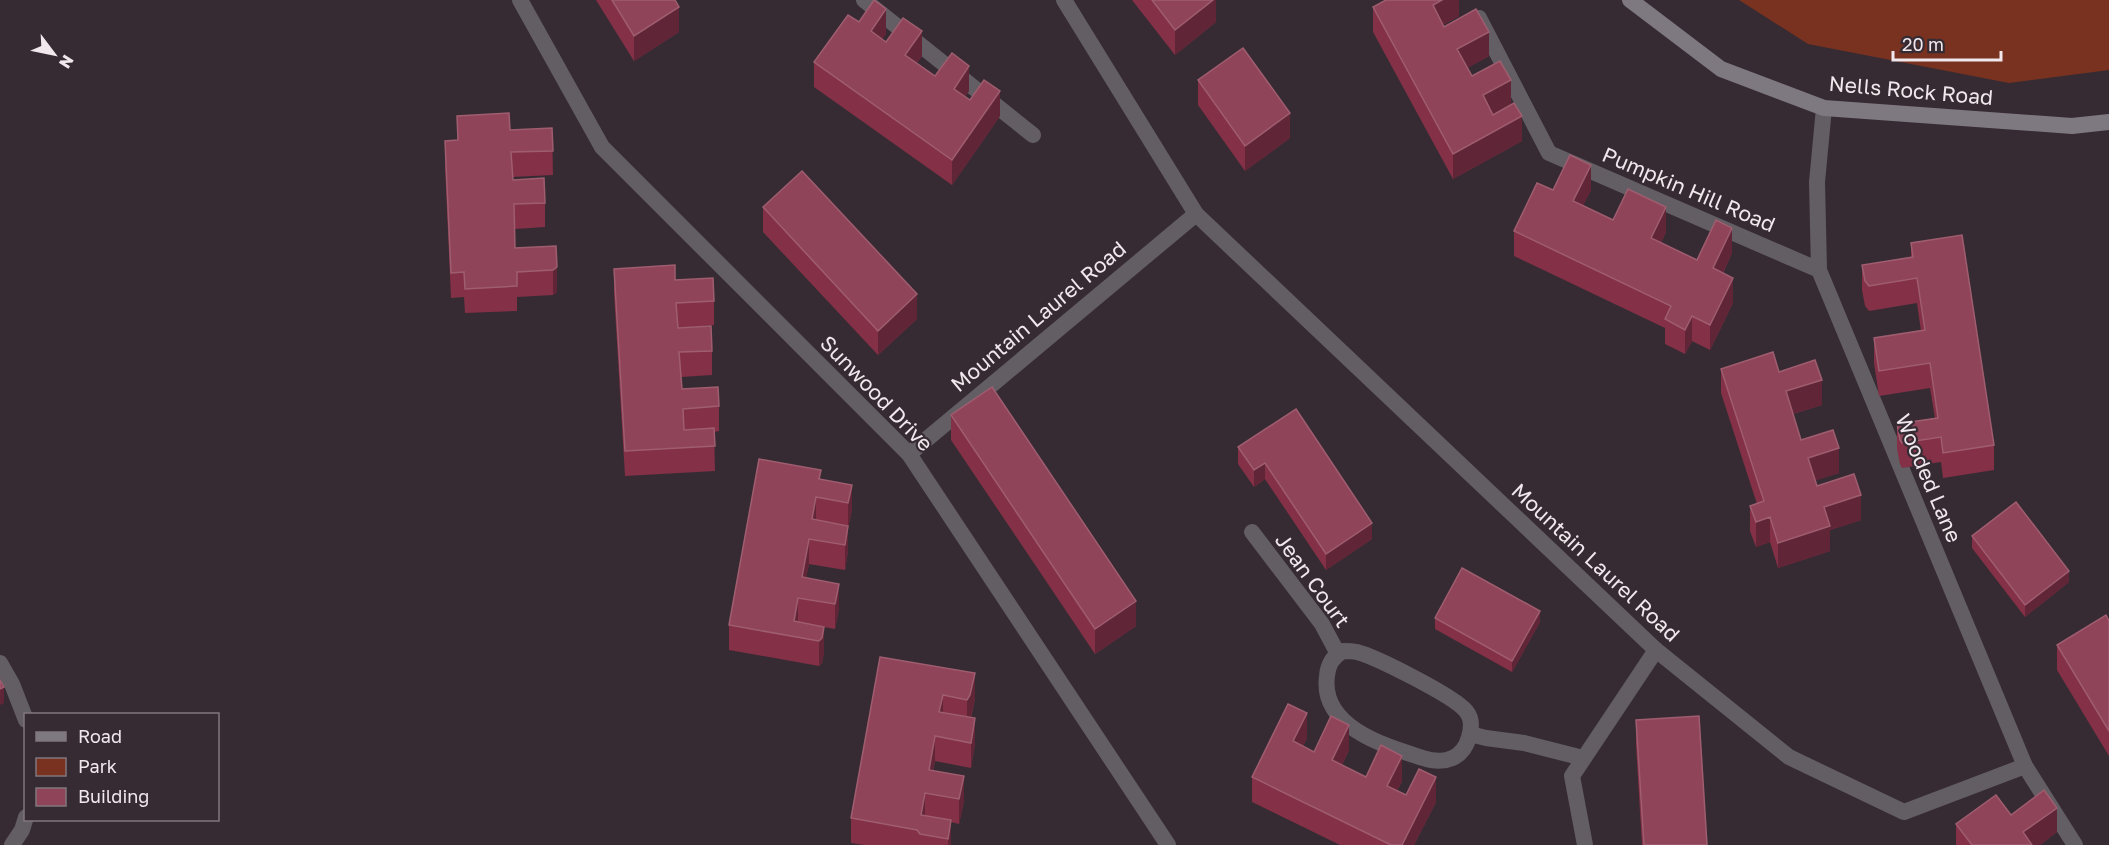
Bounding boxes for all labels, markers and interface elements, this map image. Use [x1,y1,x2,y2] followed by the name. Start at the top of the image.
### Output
[24,24,84,84] north arrow
[1893,24,2001,62] scale bar
[1902,33,1944,55] text: 20 m
[55,51,78,72] text: N
[1828,70,1994,110] street label: Nells Rock Road
[1599,141,1779,237] street label: Pumpkin Hill Road
[945,235,1131,397] street label: Mountain Laurel Road
[815,330,939,456] street label: Sunwood Drive
[1890,410,1968,546] street label: Wooded Lane
[1507,477,1685,647] street label: Mountain Laurel Road
[1270,528,1356,632] street label: Jean Court
[24,713,219,821] legend
[78,725,122,747] text: Road
[78,755,117,777] text: Park
[78,785,149,807] text: Building

